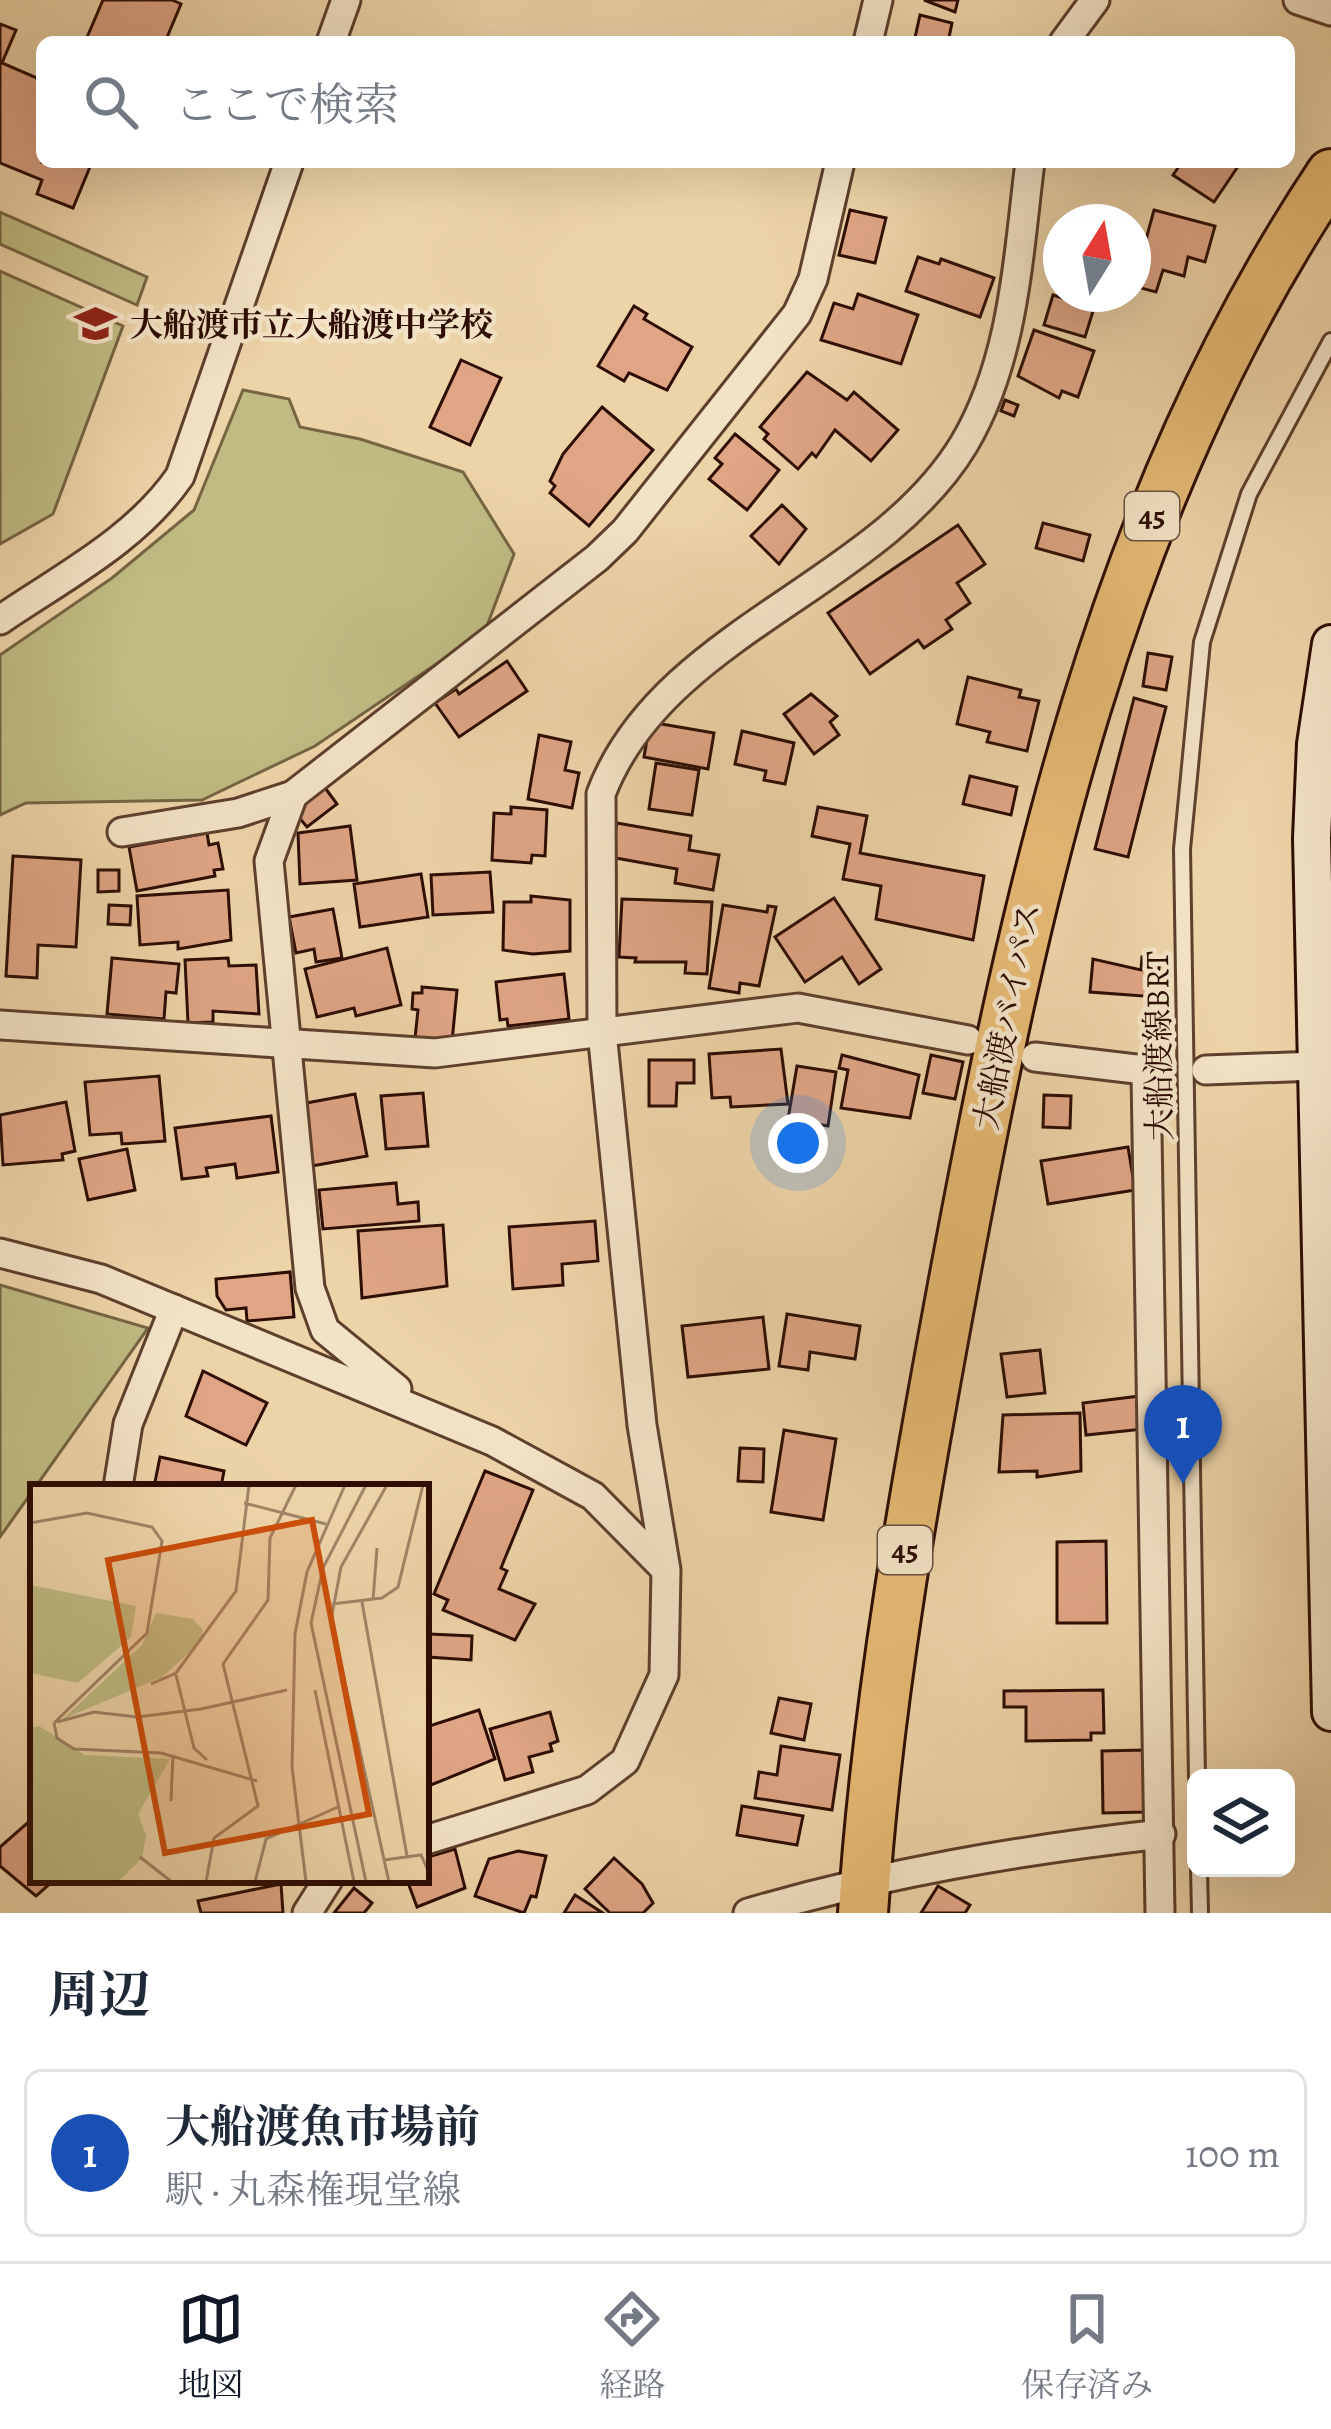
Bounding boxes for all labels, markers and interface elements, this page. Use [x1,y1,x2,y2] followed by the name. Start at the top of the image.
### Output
[36,36,1295,168] search box
[78,69,144,135] icon: search
[174,74,399,136] text: ここで検索
[1043,204,1151,312] north arrow
[73,301,119,347] school or university icon: 大船渡市立大船渡中学校
[130,302,493,347] place label: 大船渡市立大船渡中学校
[1125,492,1179,540] road number: 45
[963,899,1051,1133] street label: 大船渡バイパス
[1134,951,1182,1141] street label: 大船渡線BRT
[768,1113,828,1173] your location
[1144,1385,1222,1484] pin: 1
[30,1484,429,1883] inset map
[878,1526,932,1574] road number: 45
[1187,1769,1295,1877] map controls
[1187,1769,1295,1877] button: layers
[48,1960,150,2030] text: 周辺
[165,2096,480,2158] text: 大船渡魚市場前
[83,2127,97,2180] text: 1
[1185,2127,1280,2180] text: 100 m
[165,2163,461,2216] text: 駅 · 丸森権現堂線
[178,2286,244,2407] tab: 地図
[599,2286,665,2407] tab: 経路
[1021,2286,1153,2407] tab: 保存済み

